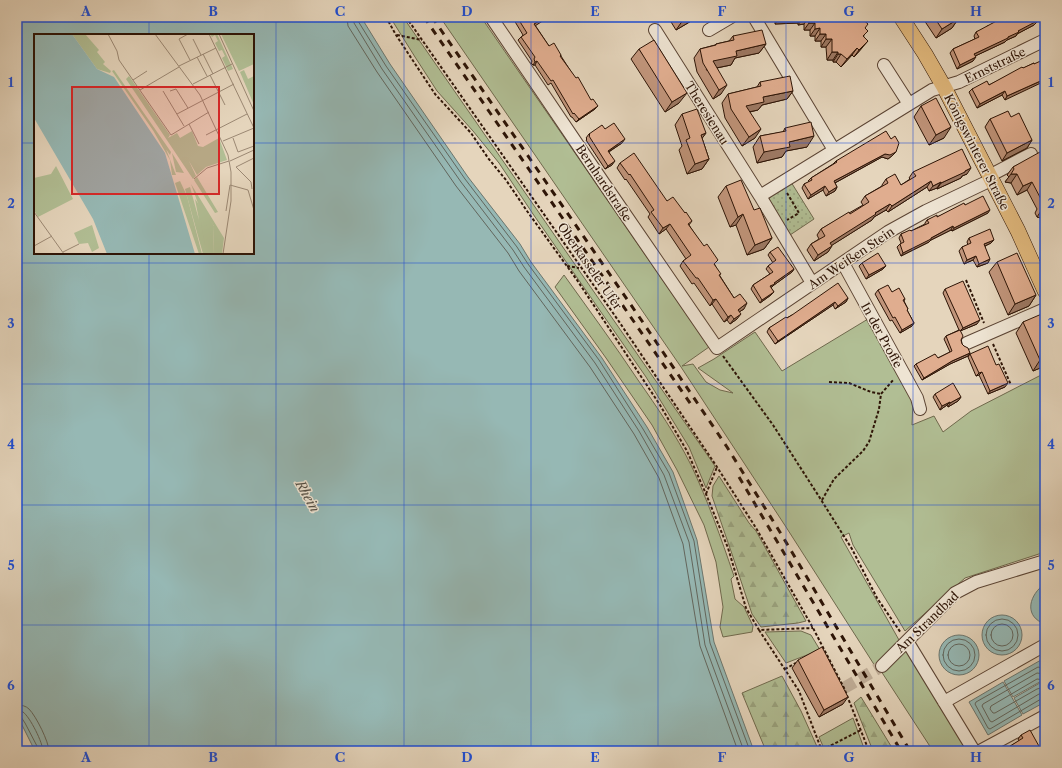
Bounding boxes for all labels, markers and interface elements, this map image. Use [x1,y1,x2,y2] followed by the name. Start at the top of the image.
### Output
[80,3,92,19] text: A
[208,3,218,19] text: B
[335,3,345,19] text: C
[461,3,473,19] text: D
[590,3,600,19] text: E
[718,3,727,19] text: F
[843,3,855,19] text: G
[970,3,982,19] text: H
[34,34,254,254] inset map
[962,44,1028,86] street label: Ernststraße
[8,74,14,90] text: 1
[1048,74,1054,90] text: 1
[682,79,733,148] street label: Theresienau
[941,91,1013,213] street label: Königswinterer Straße
[573,142,635,225] street label: Bernhardstraße
[7,195,15,211] text: 2
[1047,195,1055,211] text: 2
[554,220,626,312] street label: Oberkasseler Ufer
[804,223,897,293] street label: Am Weißen Stein
[858,300,906,370] street label: In der Proffe
[7,315,15,331] text: 3
[1047,315,1055,331] text: 3
[7,436,15,452] text: 4
[1047,436,1055,452] text: 4
[292,476,324,515] water label: Rhein
[7,557,15,573] text: 5
[1047,557,1055,573] text: 5
[892,588,962,656] street label: Am Strandbad
[7,677,15,693] text: 6
[1047,677,1055,693] text: 6
[80,749,92,765] text: A
[208,749,218,765] text: B
[335,749,345,765] text: C
[461,749,473,765] text: D
[590,749,600,765] text: E
[718,749,727,765] text: F
[843,749,855,765] text: G
[970,749,982,765] text: H

